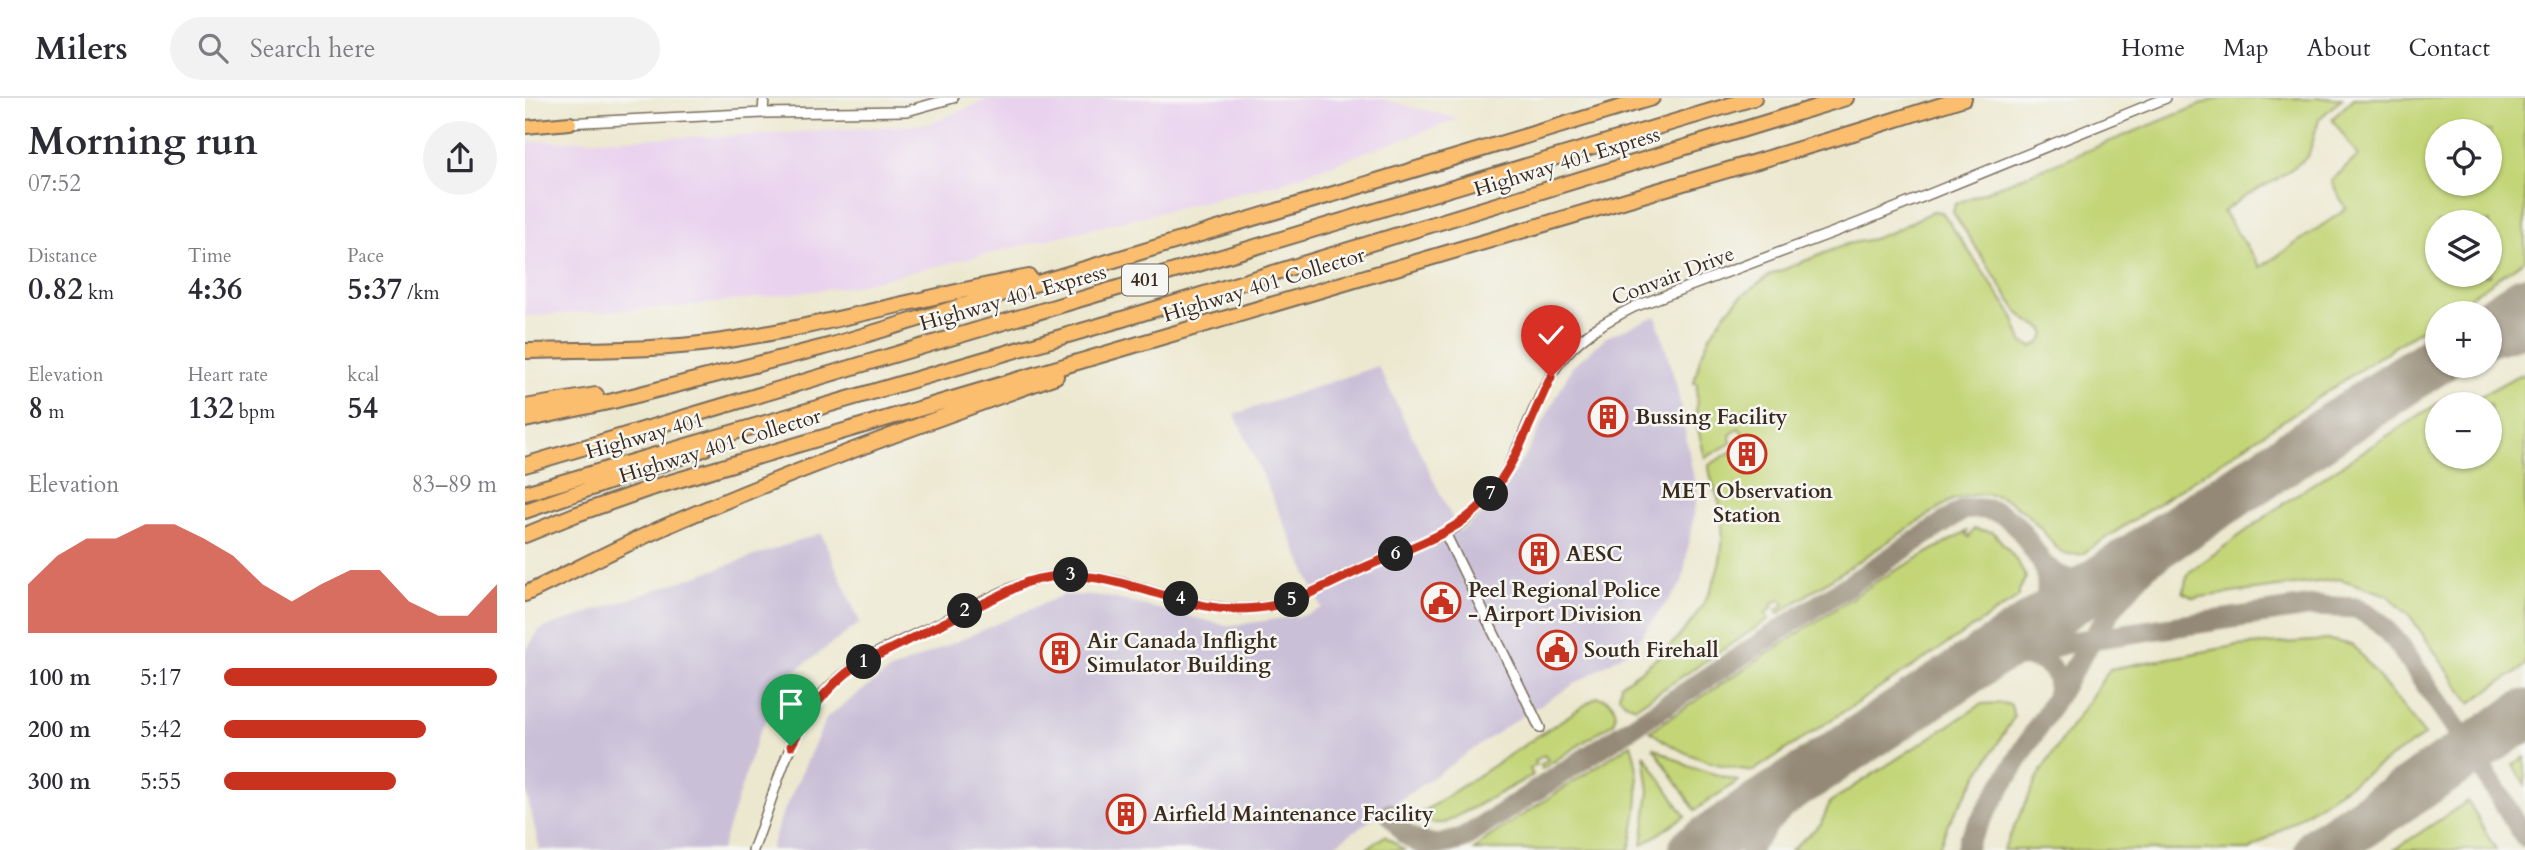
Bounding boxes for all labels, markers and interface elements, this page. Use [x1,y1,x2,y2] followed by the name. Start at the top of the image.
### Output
[170,17,660,80] search box
[35,26,128,71] text: Milers
[194,29,232,67] icon: search
[250,31,376,66] text: Search here
[2121,32,2185,65] text: Home
[2223,32,2269,65] text: Map
[2307,32,2371,65] text: About
[2409,32,2490,65] text: Contact
[28,116,258,168] text: Morning run
[2425,119,2502,469] map controls
[2425,119,2502,196] button: locate
[1470,120,1664,204] street label: Highway 401 Express
[423,121,497,195] button: share
[28,168,81,199] text: 07:52
[2425,210,2502,287] button: layers
[1608,239,1738,313] street label: Convair Drive
[1159,240,1369,330] street label: Highway 401 Collector
[28,243,97,269] text: Distance
[188,243,232,269] text: Time
[347,243,384,269] text: Pace
[916,257,1110,339] street label: Highway 401 Express
[1122,264,1168,296] road number: 401
[28,269,83,310] text: 0.82
[188,269,242,310] text: 4:36
[347,269,402,310] text: 5:37
[83,280,114,306] text: km
[402,280,440,306] text: /km
[2425,301,2502,378] button: +
[1521,305,1581,377] pin
[1532,316,1570,354] icon: check
[28,362,103,388] text: Elevation
[188,362,268,388] text: Heart rate
[347,362,379,388] text: kcal
[28,388,43,429] text: 8
[188,388,234,429] text: 132
[347,388,378,429] text: 54
[2425,392,2502,469] button: −
[1587,396,1629,438] building icon: Bussing Facility
[43,399,65,425] text: m
[234,399,275,425] text: bpm
[615,401,825,491] street label: Highway 401 Collector
[1635,403,1788,432] place label: Bussing Facility
[583,405,707,467] street label: Highway 401
[1726,433,1768,475] building icon: MET Observation Station
[28,469,119,500] text: Elevation
[412,469,497,500] text: 83–89 m
[1473,476,1509,512] pin: 7
[1661,477,1833,530] place label: MET Observation Station
[1486,480,1495,506] text: 7
[1518,533,1560,575] building icon: AESC
[1379,536,1413,572] pin: 6
[1391,540,1400,566] text: 6
[1566,540,1623,569] place label: AESC
[1053,558,1089,592] pin: 3
[1066,561,1075,587] text: 3
[1468,576,1661,629] place label: Peel Regional Police - Airport Division
[1420,581,1462,623] public building icon: Peel Regional Police - Airport Division
[1163,582,1199,616] pin: 4
[1275,582,1309,618] pin: 5
[1176,585,1185,611] text: 4
[1287,586,1296,612] text: 5
[947,594,983,628] pin: 2
[960,597,969,623] text: 2
[1087,627,1277,680] place label: Air Canada Inflight Simulator Building
[1536,629,1578,671] public building icon: South Firehall
[1039,632,1081,674] building icon: Air Canada Inflight Simulator Building
[1584,636,1719,665] place label: South Firehall
[847,644,881,680] pin: 1
[859,648,868,674] text: 1
[28,662,91,693] text: 100 m
[140,662,181,693] text: 5:17
[761,674,821,746] pin
[772,685,810,723] icon: arrive
[28,714,91,745] text: 200 m
[140,714,181,745] text: 5:42
[28,766,91,797] text: 300 m
[140,766,181,797] text: 5:55
[1105,793,1147,835] building icon: Airfield Maintenance Facility
[1153,800,1434,829] place label: Airfield Maintenance Facility

